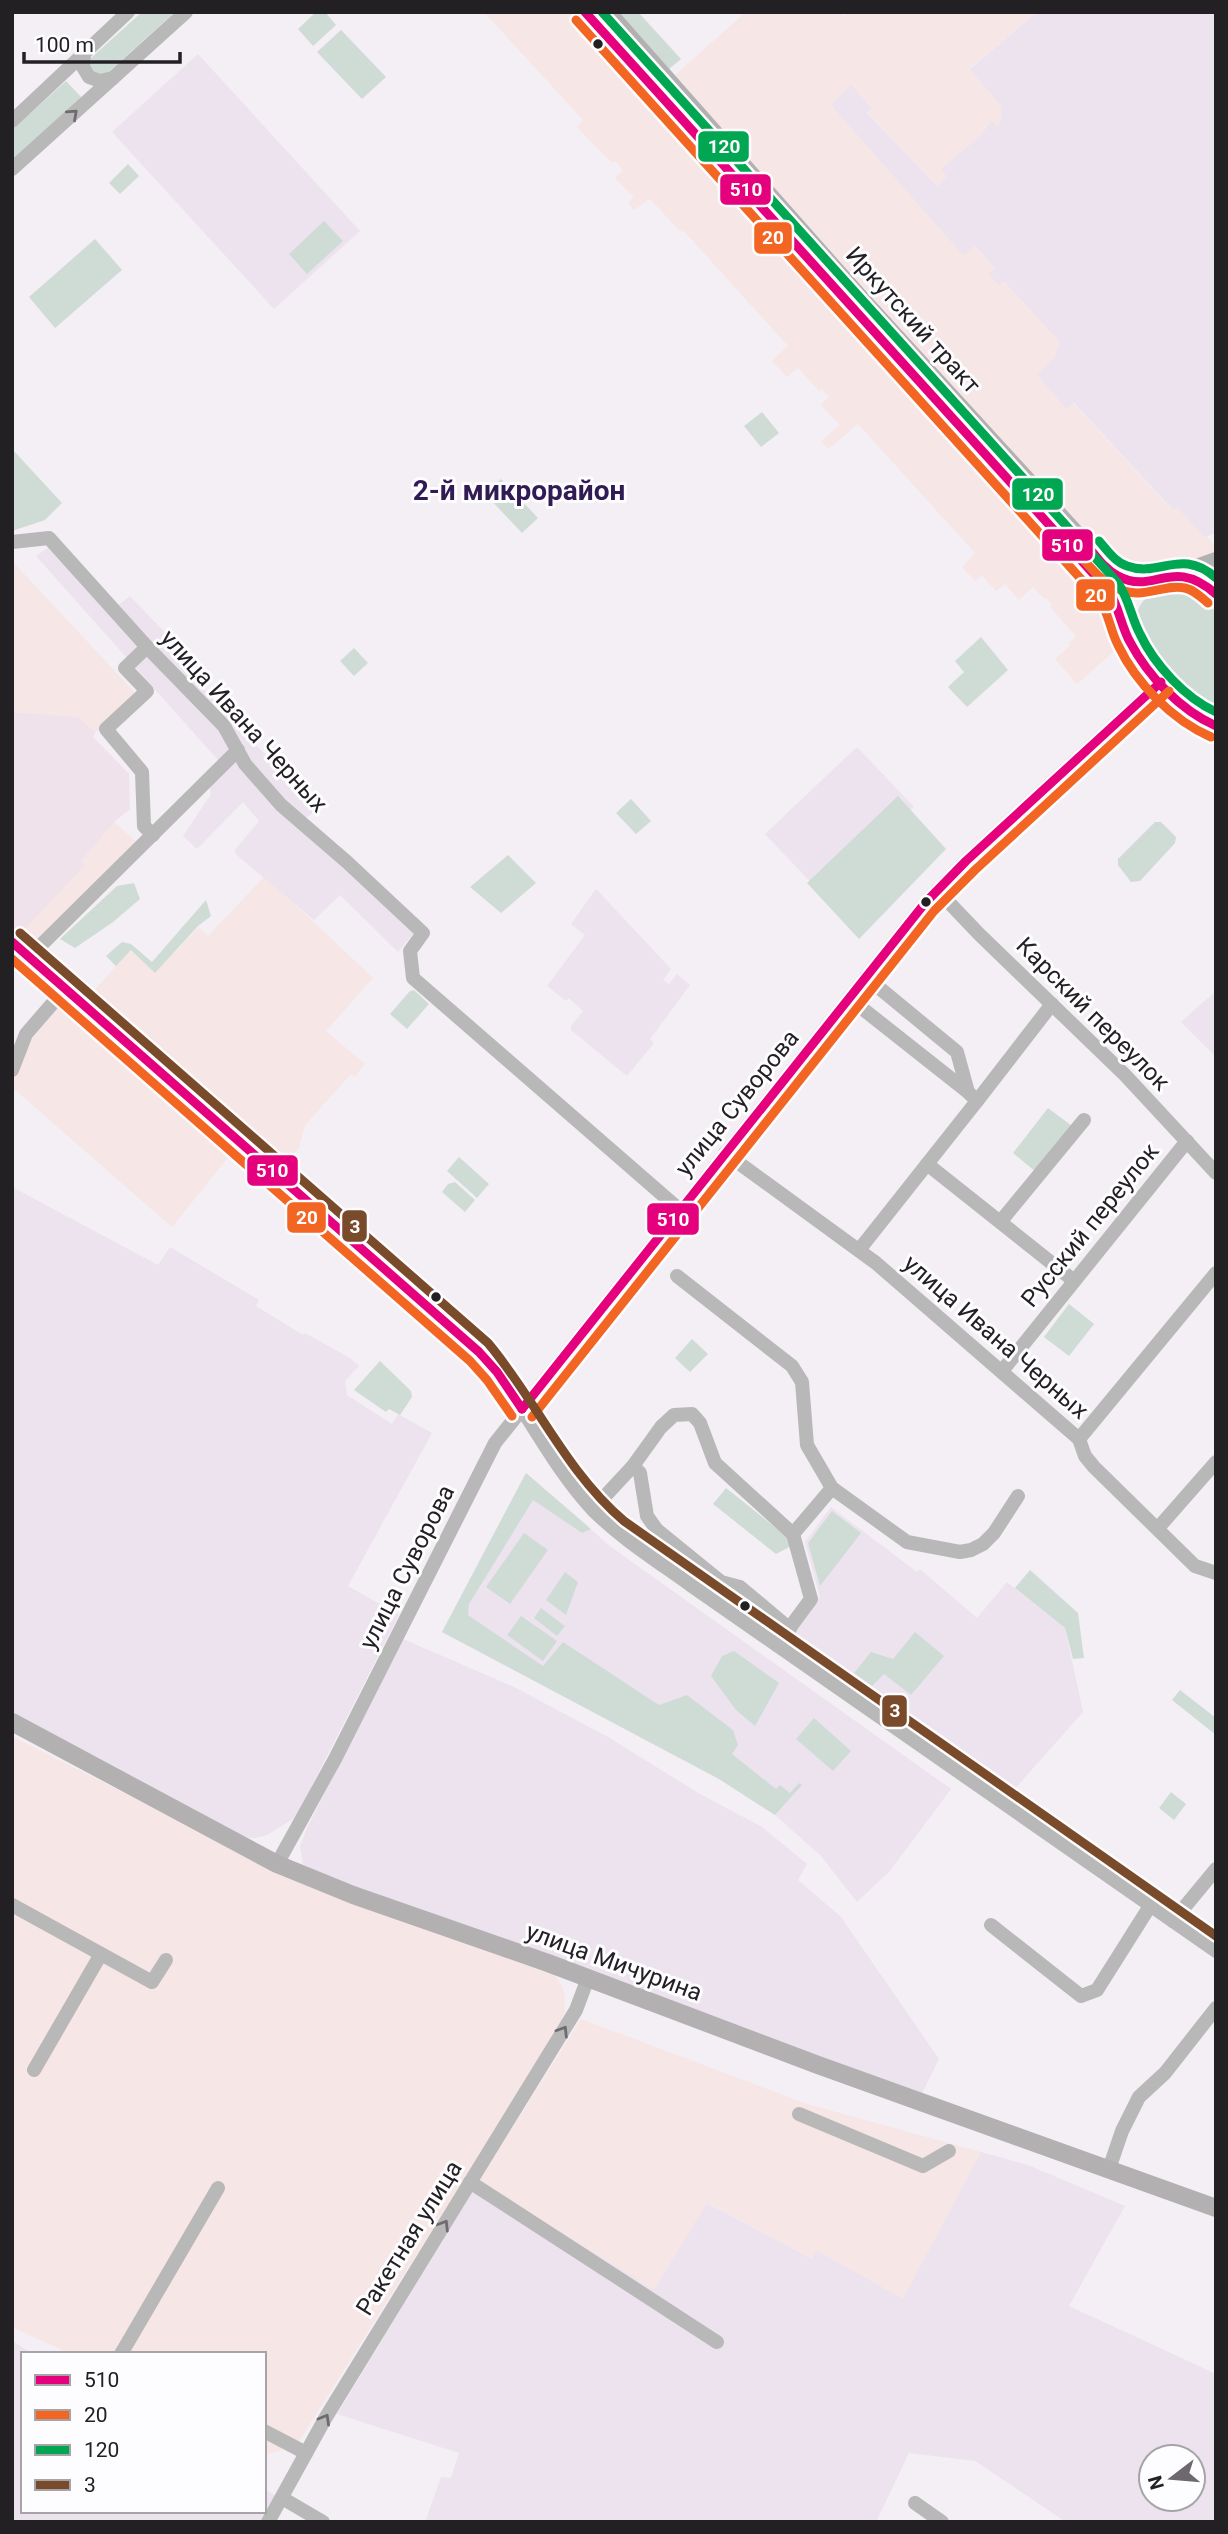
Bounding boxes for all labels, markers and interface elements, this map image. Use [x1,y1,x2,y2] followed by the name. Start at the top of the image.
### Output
[24,21,180,65] scale bar
[35,33,94,57] text: 100 m
[591,37,605,51] unlabelled marker
[65,109,78,122] one-way arrow
[697,130,750,163] line badge: 120
[708,135,740,158] text: 120
[719,173,772,206] line badge: 510
[730,178,762,201] text: 510
[753,221,793,255] line badge: 20
[762,226,784,249] text: 20
[840,241,986,399] street label: Иркутский тракт
[413,474,625,507] district label: 2-й микрорайон
[1011,477,1064,511] line badge: 120
[1022,483,1054,506] text: 120
[1041,528,1094,562] line badge: 510
[1051,534,1083,557] text: 510
[1075,578,1116,612] line badge: 20
[1085,584,1107,607] text: 20
[155,624,333,818] street label: улица Ивана Черных
[919,895,933,909] unlabelled marker
[1011,932,1175,1096] street label: Карский переулок
[669,1024,805,1182] street label: улица Суворова
[1015,1138,1165,1312] street label: Русский переулок
[246,1154,299,1187] line badge: 510
[256,1159,288,1182] text: 510
[286,1201,327,1234] line badge: 20
[646,1202,700,1236] line badge: 510
[296,1206,318,1229] text: 20
[657,1208,689,1231] text: 510
[341,1209,368,1243] line badge: 3
[350,1215,360,1238] text: 3
[898,1249,1094,1425] street label: улица Ивана Черных
[429,1290,443,1304] unlabelled marker
[354,1480,460,1654] street label: улица Суворова
[738,1599,752,1613] unlabelled marker
[881,1694,908,1728] line badge: 3
[890,1699,900,1722] text: 3
[522,1917,706,2007] street label: улица Мичурина
[555,2026,568,2039] one-way arrow
[350,2156,468,2320] street label: Ракетная улица
[435,2220,448,2233] one-way arrow
[21,2352,266,2513] legend
[84,2368,119,2392] text: 510
[84,2403,108,2427] text: 20
[317,2414,330,2426] one-way arrow
[84,2438,119,2462] text: 120
[1137,2443,1207,2513] north arrow
[84,2473,96,2497] text: 3
[1143,2473,1169,2492] text: N

